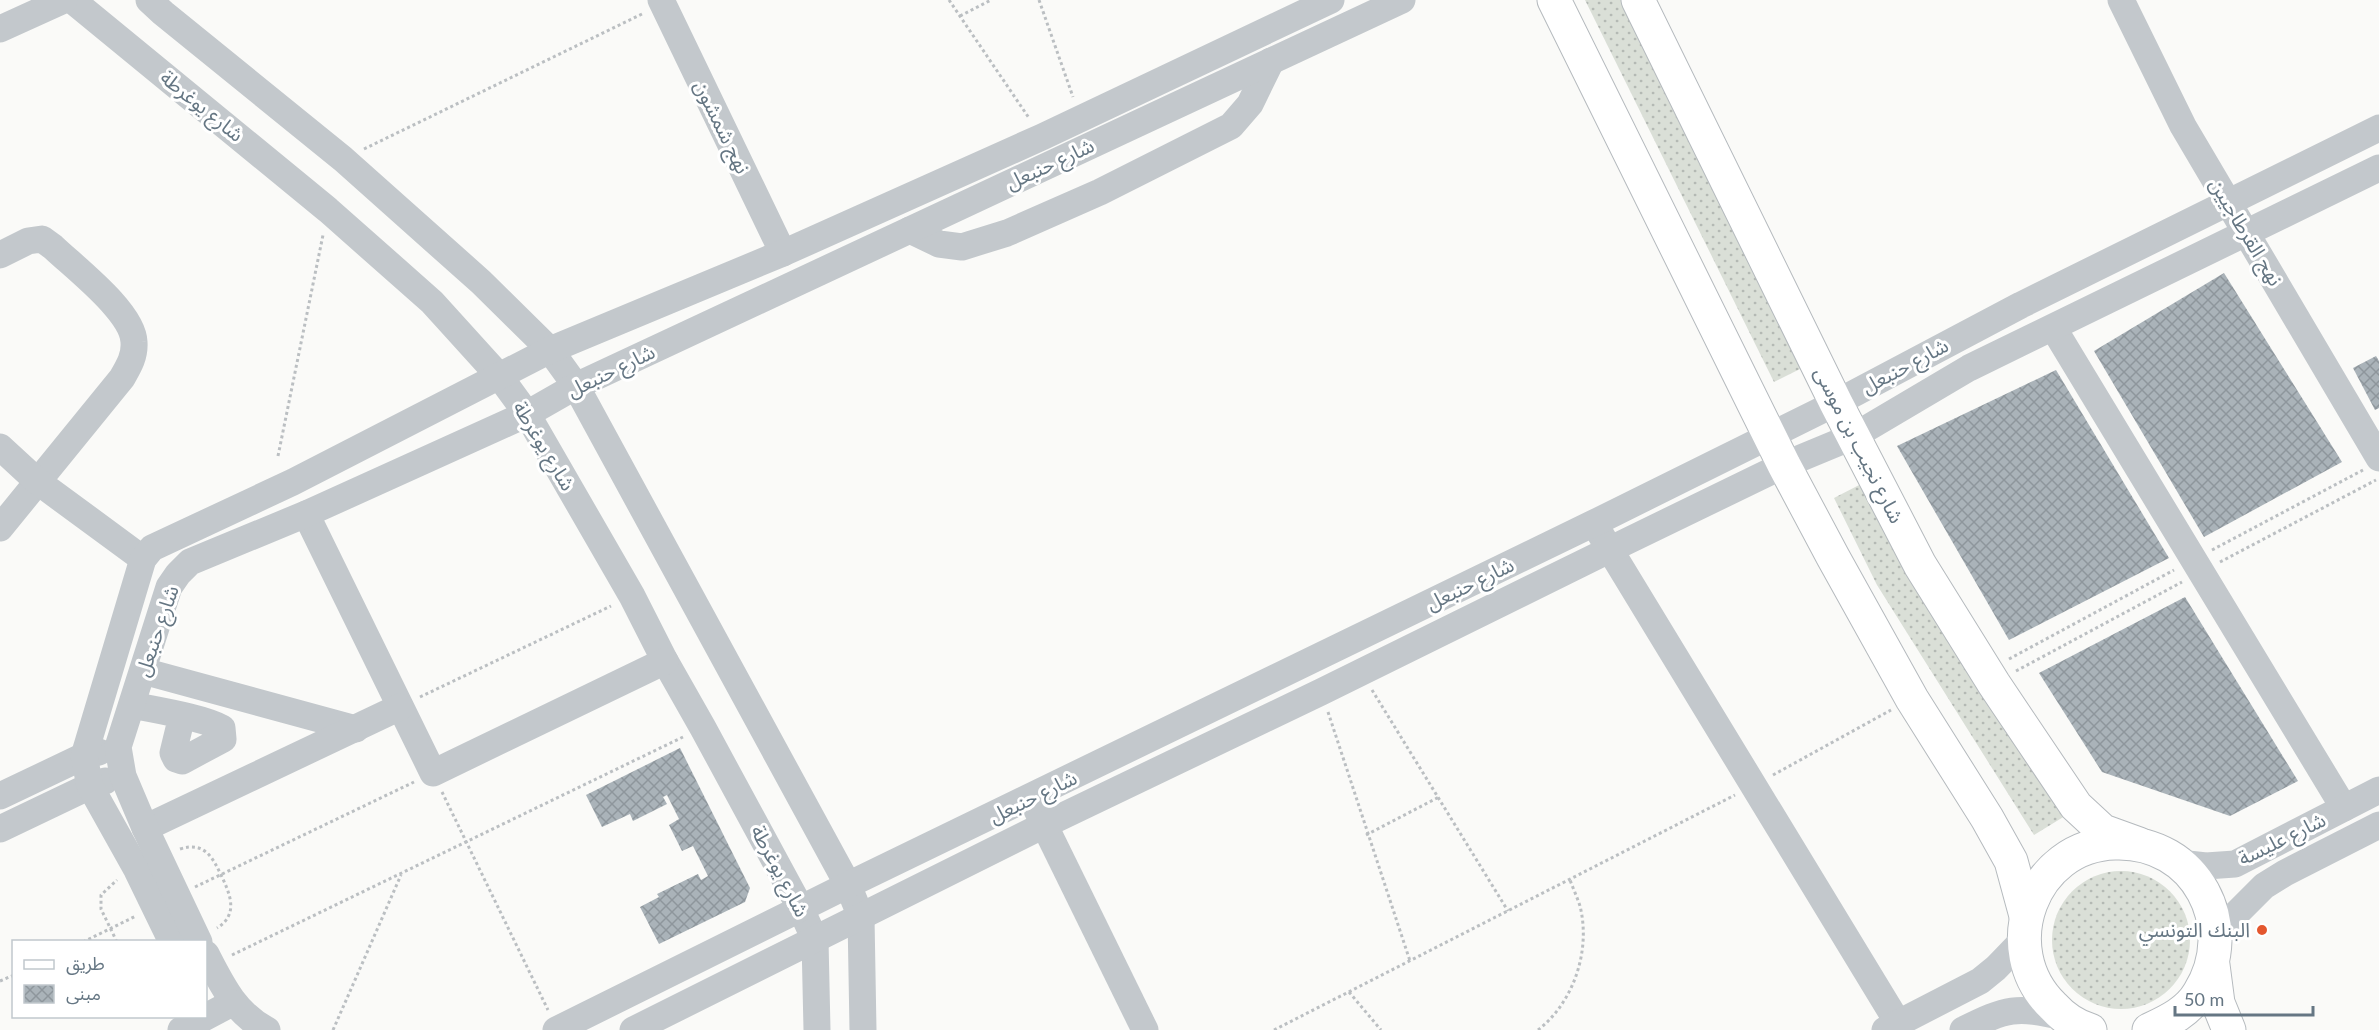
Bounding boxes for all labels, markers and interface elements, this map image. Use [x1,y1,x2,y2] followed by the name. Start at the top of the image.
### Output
[154,64,249,149] street label: شارع يوغرطة
[686,76,756,179] street label: نهج شمشون
[1002,132,1099,198] street label: شارع حنبعل
[2202,173,2288,292] street label: نهج القرطاجيين
[1857,332,1954,401] street label: شارع حنبعل
[563,339,660,405] street label: شارع حنبعل
[1807,362,1910,528] street label: شارع نجيب بن موسى
[505,396,581,497] street label: شارع يوغرطة
[1422,552,1519,618] street label: شارع حنبعل
[129,582,187,681] street label: شارع حنبعل
[985,765,1082,831] street label: شارع حنبعل
[2234,807,2331,873] street label: شارع عليسة
[743,821,815,922] street label: شارع يوغرطة
[2139,917,2250,946] place label: البنك التونسي
[2255,923,2269,937] marker: البنك التونسي
[12,940,207,1018] legend
[66,952,105,975] text: طريق
[2175,979,2313,1017] scale bar
[66,982,101,1005] text: مبنى
[2184,988,2224,1010] text: 50 m

